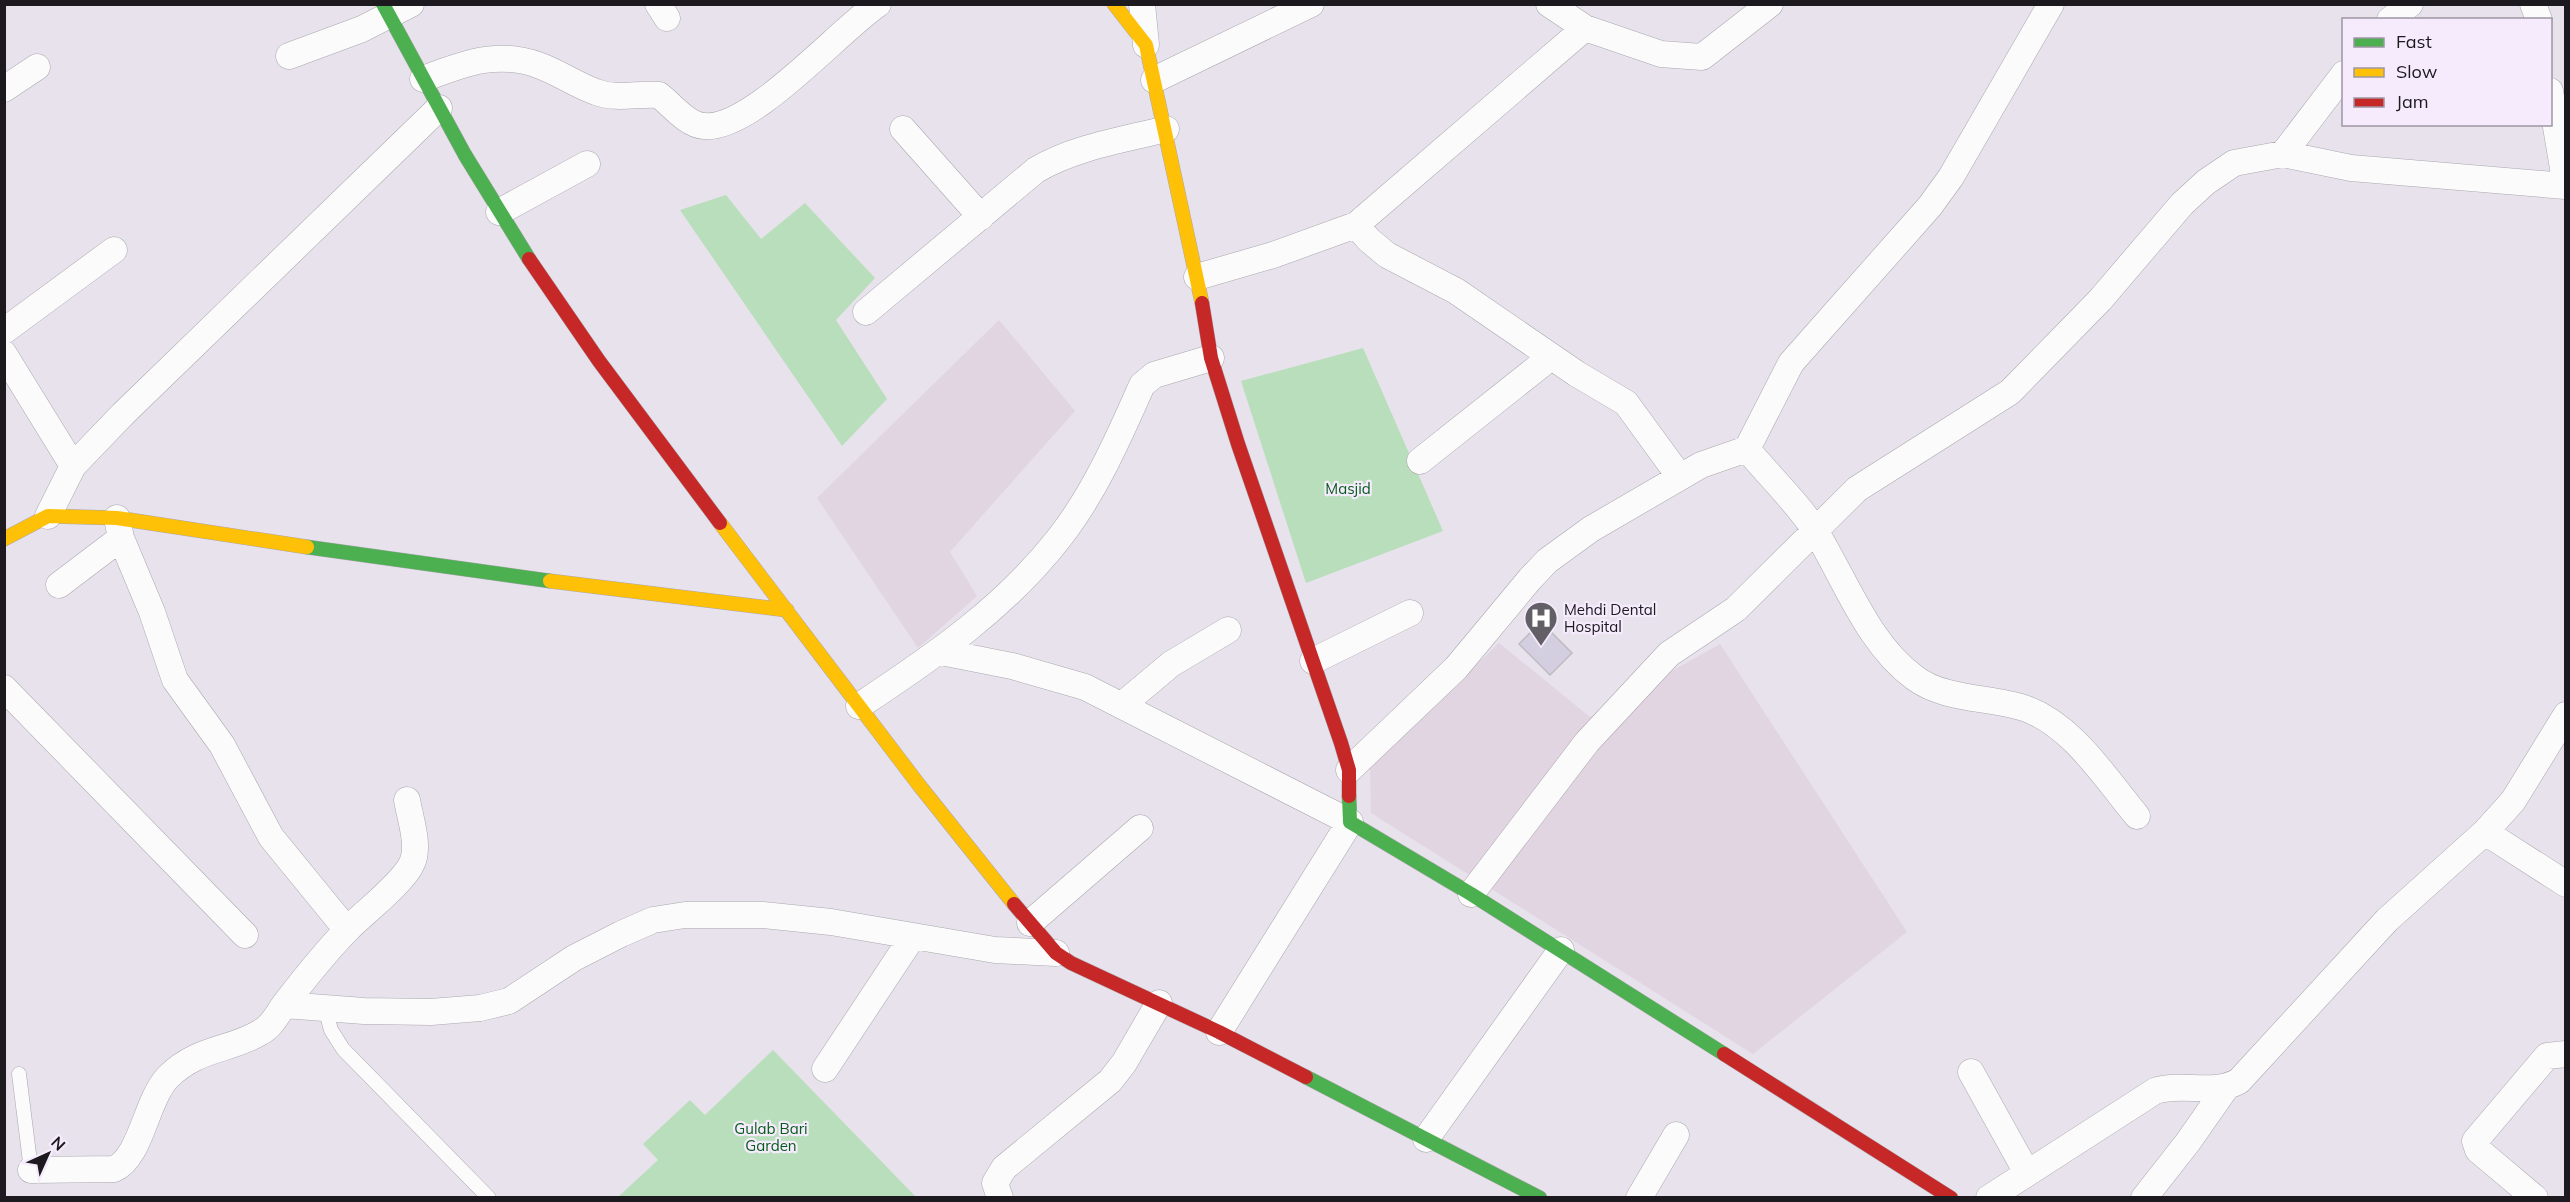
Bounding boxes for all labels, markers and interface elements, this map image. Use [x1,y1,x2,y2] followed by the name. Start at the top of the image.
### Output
[2342,18,2552,126] legend
[2396,30,2432,53] text: Fast
[2396,60,2438,83] text: Slow
[2396,90,2429,113] text: Jam
[1325,479,1371,498] park label: Masjid
[1523,600,1559,647] hospital icon: Mehdi Dental Hospital
[1564,600,1656,636] place label: Mehdi Dental Hospital
[734,1119,808,1155] park label: Gulab Bari Garden
[18,1124,78,1184] north arrow
[47,1132,70,1155] text: N

